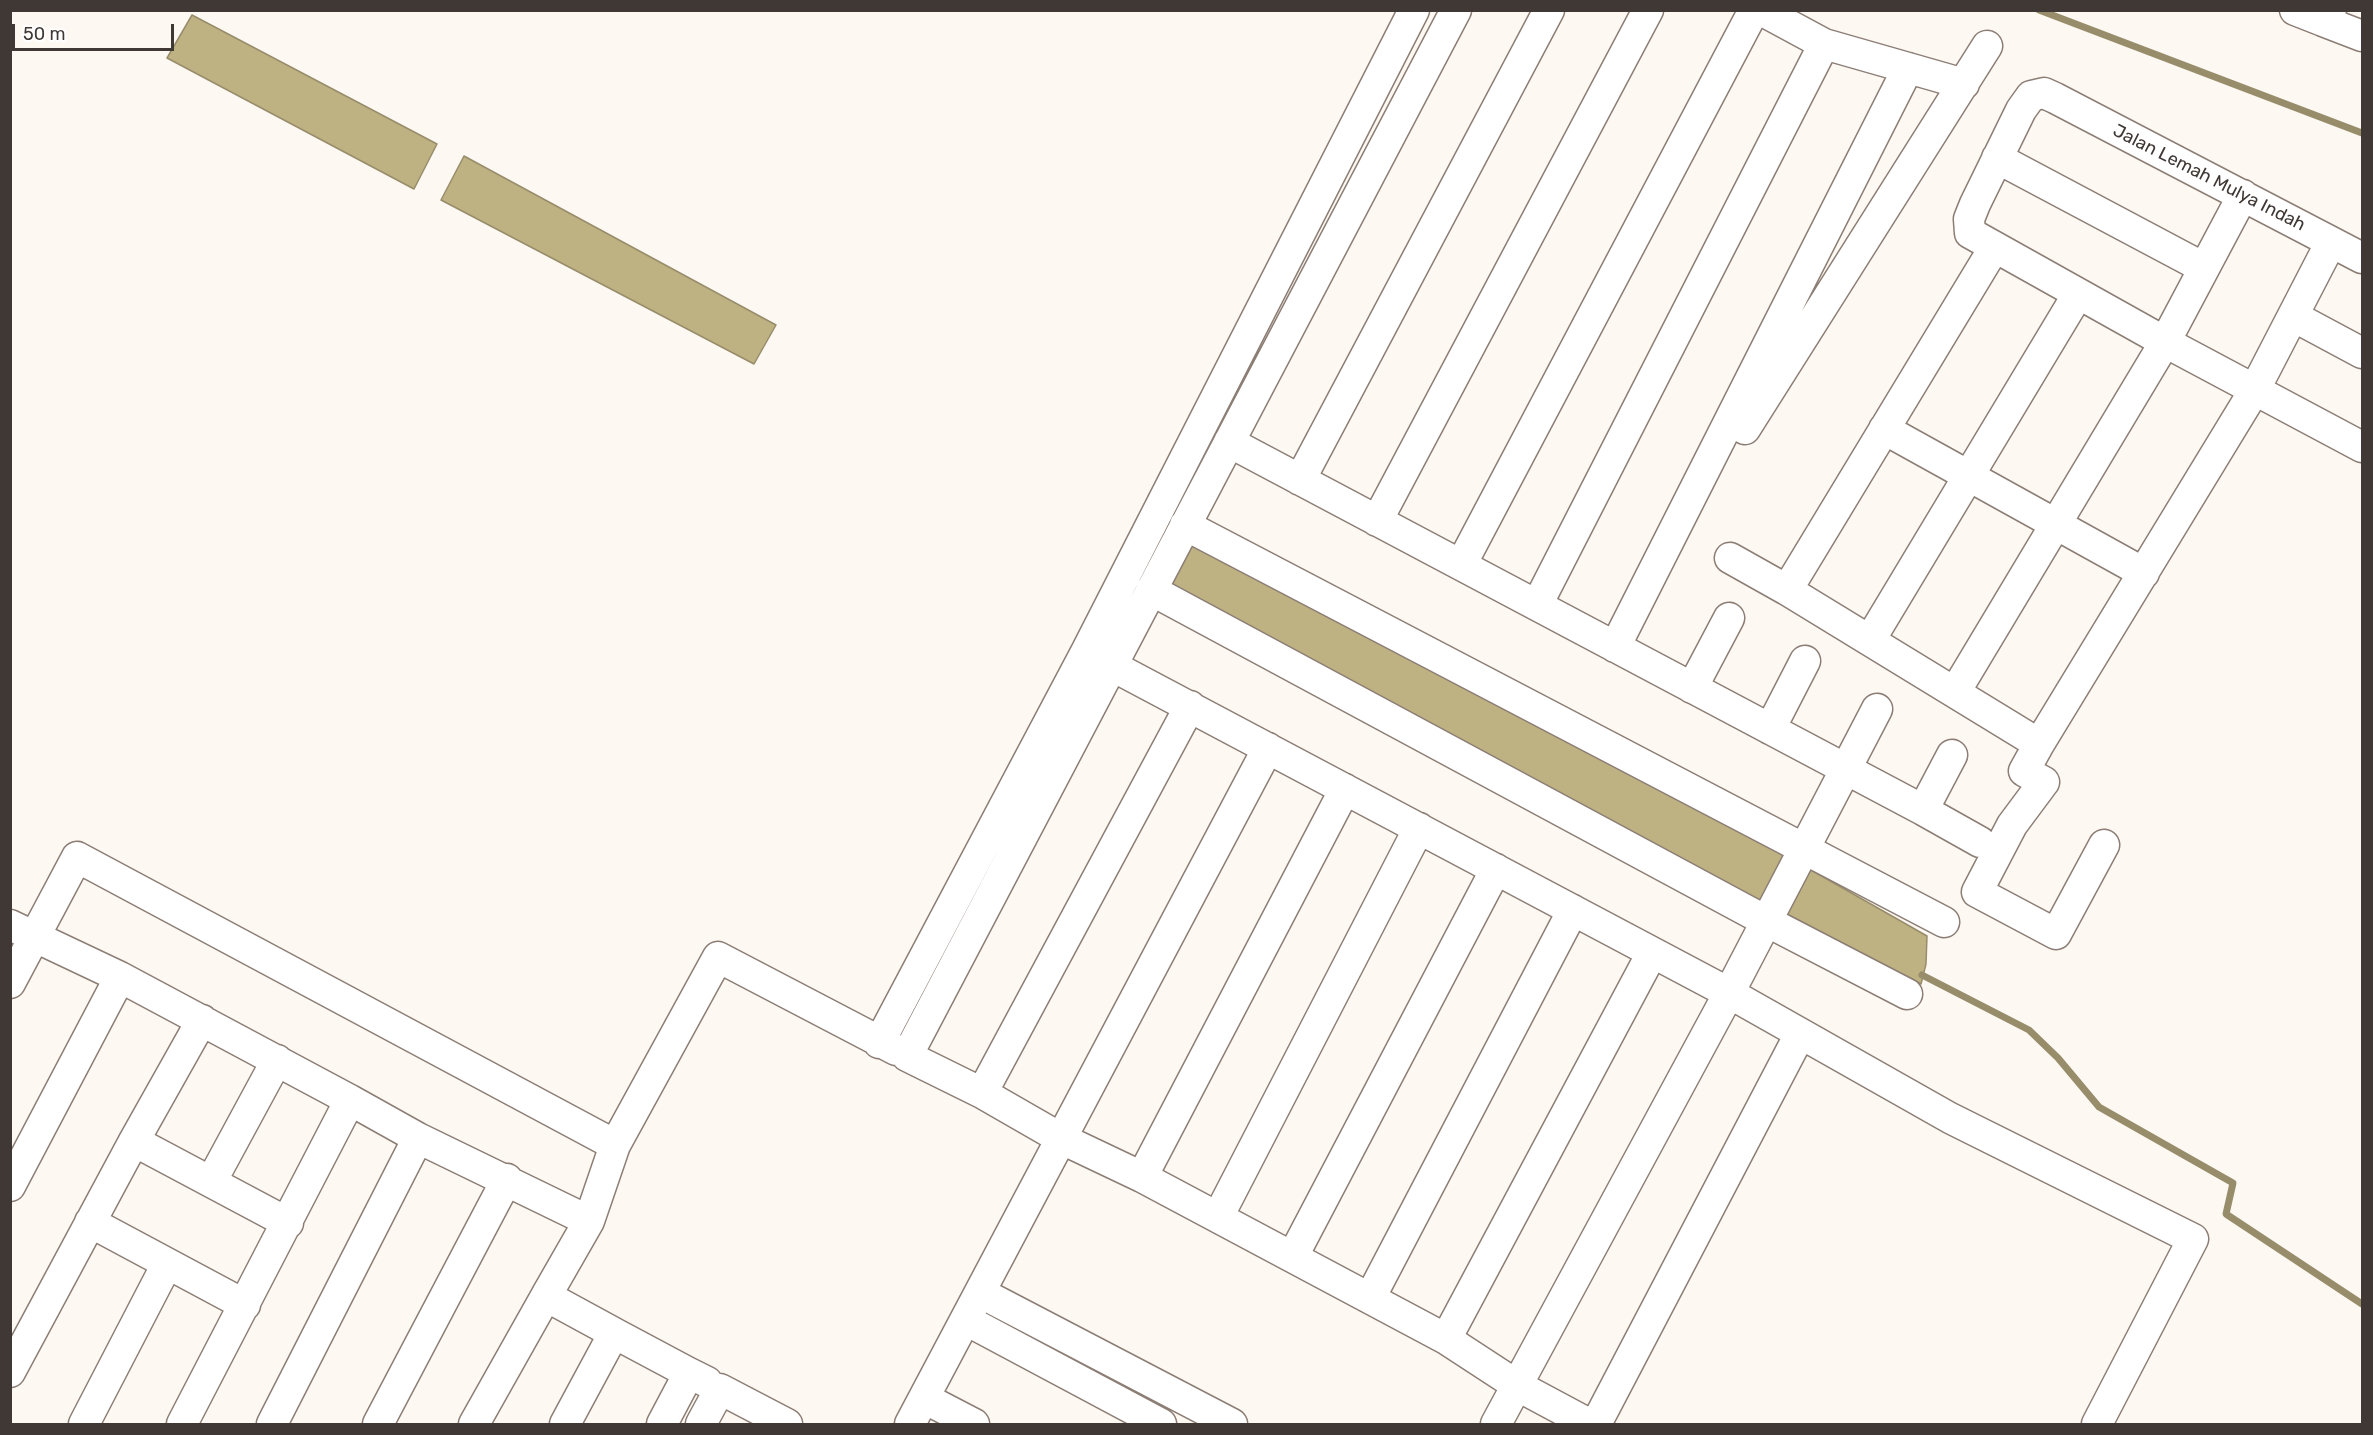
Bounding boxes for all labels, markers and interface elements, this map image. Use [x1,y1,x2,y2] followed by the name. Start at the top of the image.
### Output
[15,12,177,50] scale bar
[23,23,66,45] text: 50 m
[2109,120,2309,236] street label: Jalan Lemah Mulya Indah

